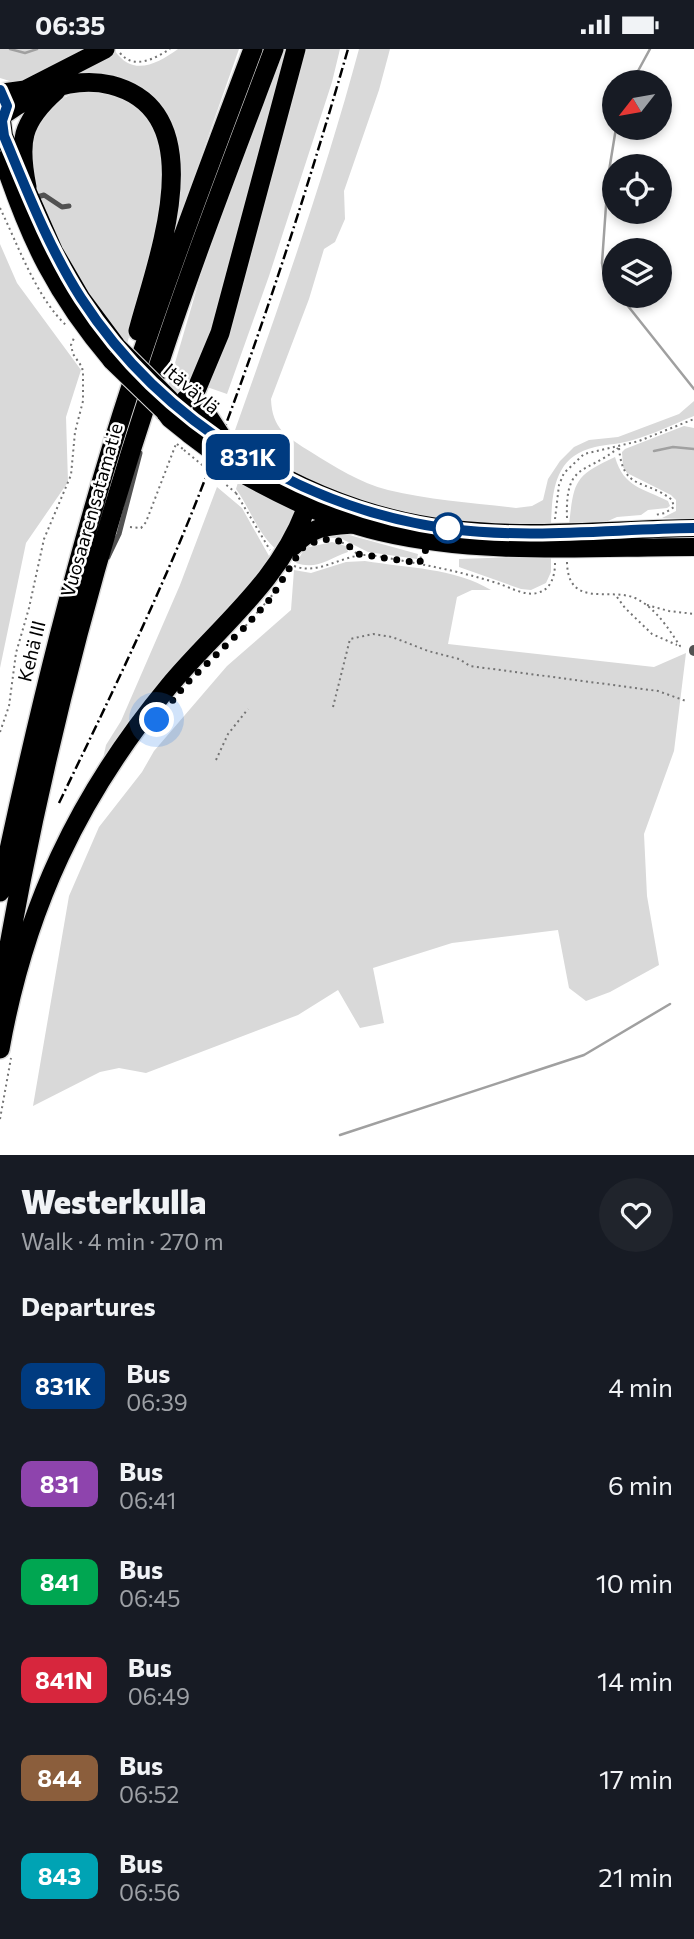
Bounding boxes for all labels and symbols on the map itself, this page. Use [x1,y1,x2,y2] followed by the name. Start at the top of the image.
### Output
[602,70,672,140] north arrow
[159,358,225,418] street label: Itäväylä
[55,420,127,600] street label: Vuosaaren satamatie
[199,434,297,480] line badge: 831K
[433,513,463,543] unlabelled marker
[12,618,50,684] street label: Kehä III
[139,702,174,737] your location

